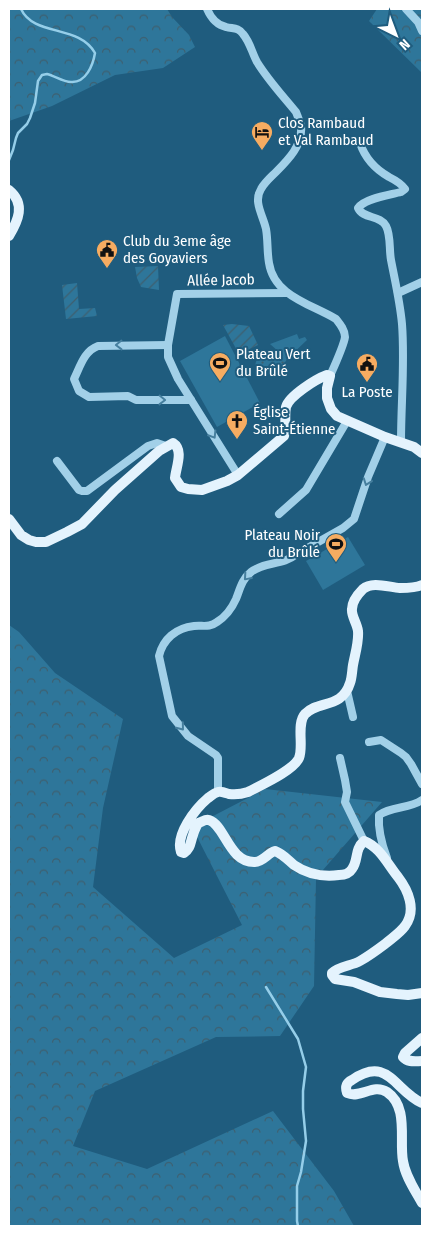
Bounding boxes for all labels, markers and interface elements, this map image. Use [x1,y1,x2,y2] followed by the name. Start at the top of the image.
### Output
[371,10,421,60] north arrow
[396,35,413,53] text: N
[278,114,374,149] place label: Clos Rambaud et Val Rambaud
[250,120,274,151] hotel icon: Clos Rambaud et Val Rambaud
[123,232,231,267] place label: Club du 3eme âge des Goyaviers
[95,238,119,269] public building icon: Club du 3eme âge des Goyaviers
[187,270,255,290] street label: Allée Jacob
[115,340,123,351] one-way arrow
[236,345,311,380] place label: Plateau Vert du Brûlé
[208,351,232,382] sports icon: Plateau Vert du Brûlé
[355,352,379,383] public building icon: La Poste
[341,383,393,401] place label: La Poste
[159,395,167,405] one-way arrow
[253,403,335,438] place label: Église Saint-Étienne
[225,409,249,440] church icon: Église Saint-Étienne
[206,429,216,438] one-way arrow
[363,477,373,486] one-way arrow
[244,526,321,561] place label: Plateau Noir du Brûlé
[324,532,348,563] sports icon: Plateau Noir du Brûlé
[244,572,253,581] one-way arrow
[176,722,185,731] one-way arrow

